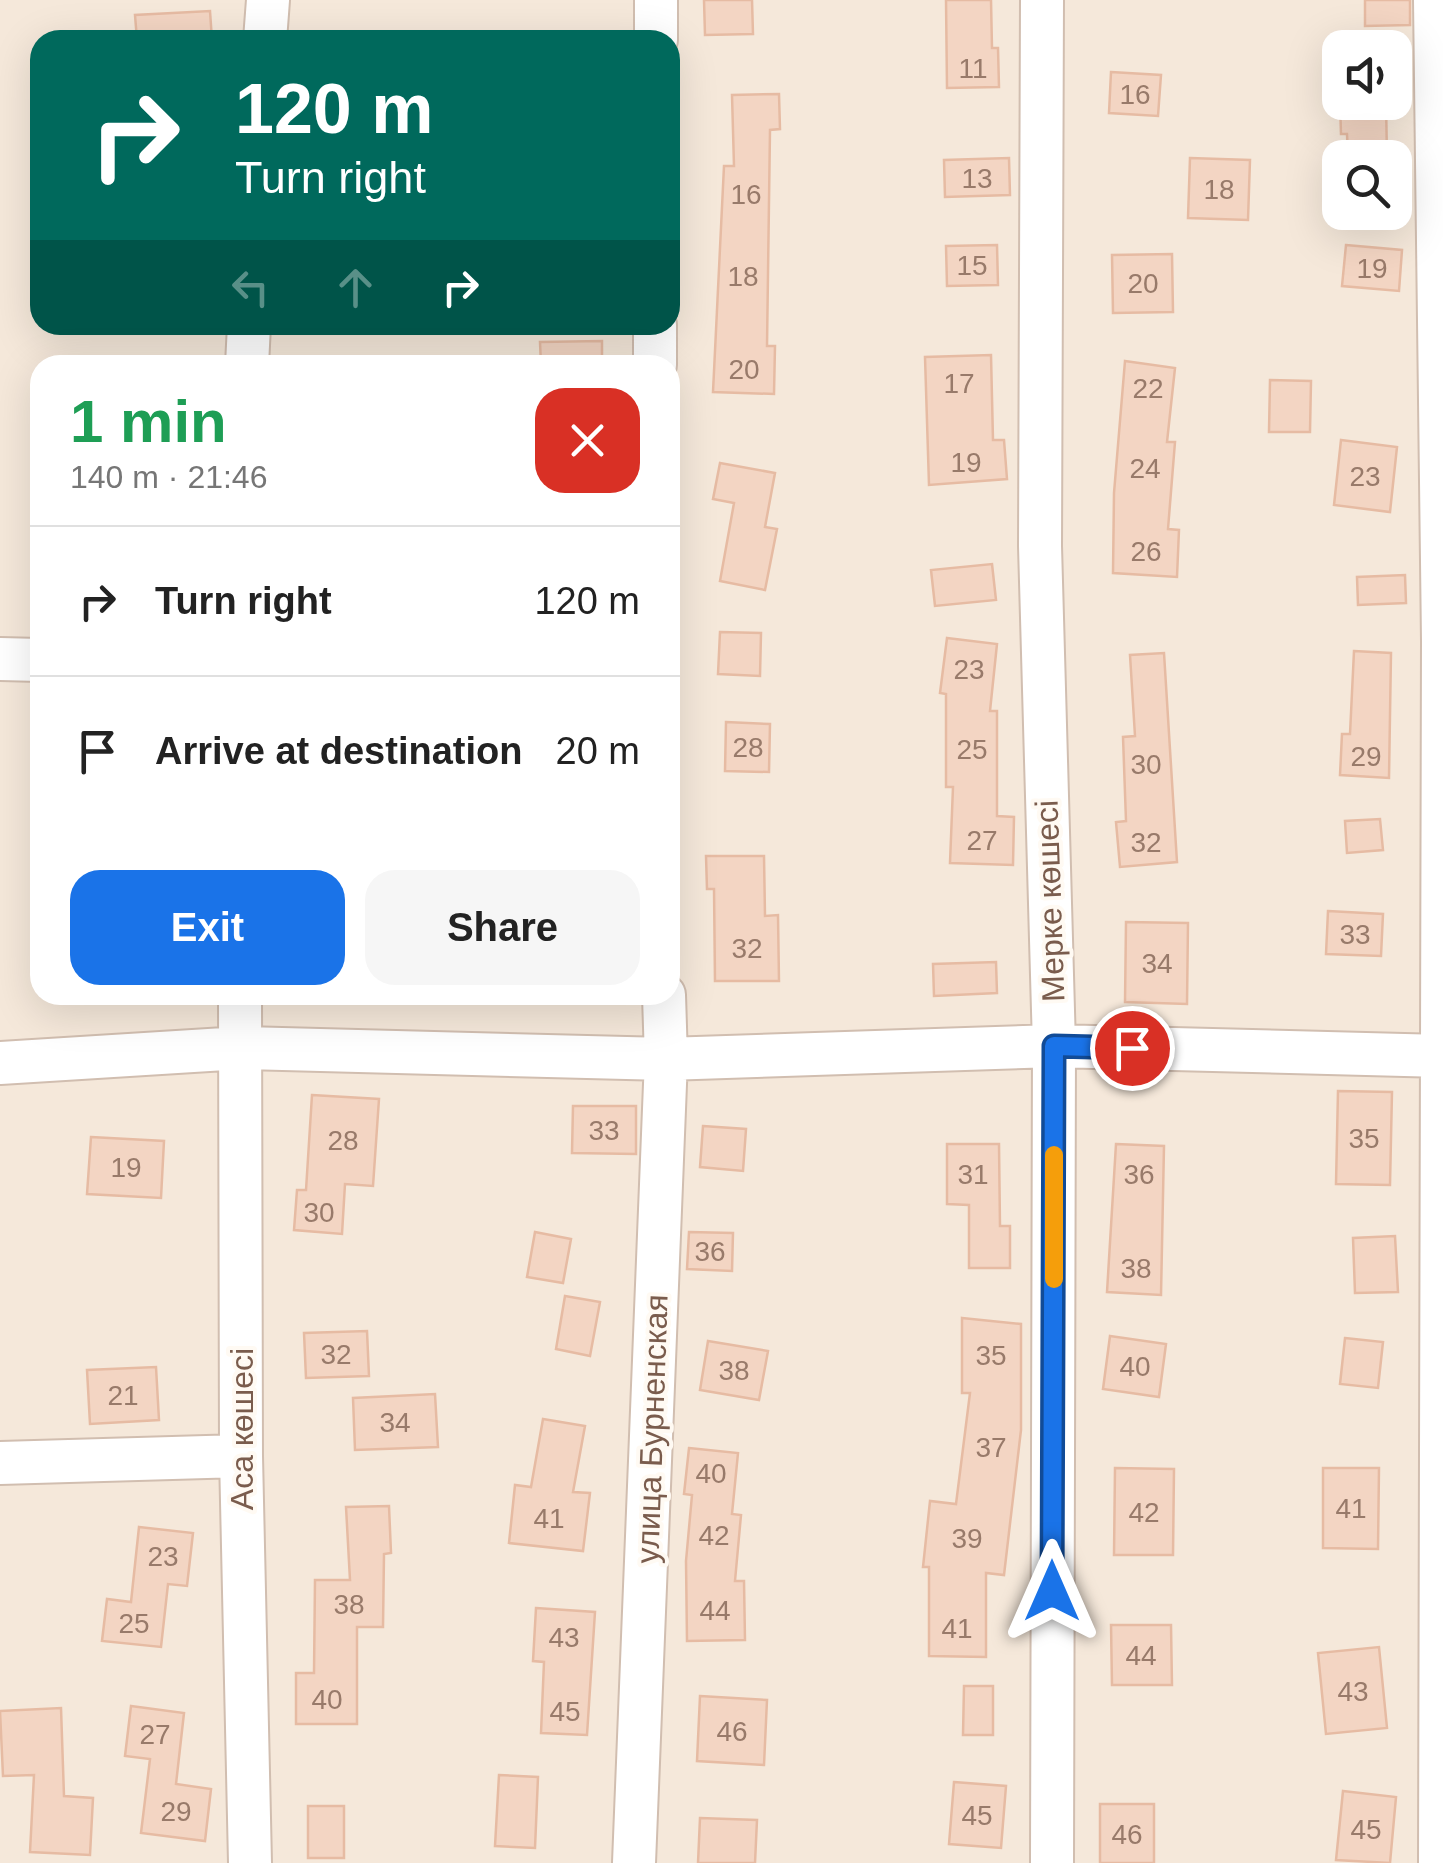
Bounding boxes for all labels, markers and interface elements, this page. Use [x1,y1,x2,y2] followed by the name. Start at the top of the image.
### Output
[1322,30,1412,230] map controls
[1322,30,1412,120] button: sound
[958,53,988,84] house number: 11
[70,70,200,200] icon: right
[235,70,433,148] text: 120 m
[1119,79,1151,110] house number: 16
[1322,140,1412,230] button: search
[235,152,426,203] text: Turn right
[961,163,993,194] house number: 13
[1203,174,1235,205] house number: 18
[730,179,762,210] house number: 16
[956,250,988,281] house number: 15
[1356,253,1388,284] house number: 19
[223,260,278,315] icon: left
[328,260,383,315] icon: ahead
[433,260,488,315] icon: right
[727,261,759,292] house number: 18
[1127,268,1159,299] house number: 20
[728,354,760,385] house number: 20
[943,368,975,399] house number: 17
[1132,373,1164,404] house number: 22
[70,388,227,455] text: 1 min
[535,388,640,493] button: close
[950,447,982,478] house number: 19
[1129,453,1161,484] house number: 24
[70,459,267,495] text: 140 m · 21:46
[1349,461,1381,492] house number: 23
[1130,536,1162,567] house number: 26
[70,574,125,629] icon: right
[155,580,332,622] text: Turn right
[534,580,640,622] text: 120 m
[953,654,985,685] house number: 23
[70,724,125,779] icon: arrive
[155,730,522,772] text: Arrive at destination
[556,730,640,772] text: 20 m
[732,732,764,763] house number: 28
[956,734,988,765] house number: 25
[1350,741,1382,772] house number: 29
[1130,749,1162,780] house number: 30
[1028,799,1072,1003] street label: Мерке көшесі
[966,825,998,856] house number: 27
[1130,827,1162,858] house number: 32
[70,870,345,985] button: Exit
[365,870,640,985] button: Share
[1339,919,1371,950] house number: 33
[731,933,763,964] house number: 32
[1141,948,1173,979] house number: 34
[1090,1006,1175,1091] pin
[1105,1021,1160,1076] icon: arrive
[588,1115,620,1146] house number: 33
[1348,1123,1380,1154] house number: 35
[327,1125,359,1156] house number: 28
[110,1152,142,1183] house number: 19
[957,1159,989,1190] house number: 31
[1123,1159,1155,1190] house number: 36
[303,1197,335,1228] house number: 30
[694,1236,726,1267] house number: 36
[1120,1253,1152,1284] house number: 38
[629,1294,675,1564] street label: улица Бурненская
[320,1339,352,1370] house number: 32
[975,1340,1007,1371] house number: 35
[224,1348,260,1510] street label: Аса көшесі
[1119,1351,1151,1382] house number: 40
[718,1355,750,1386] house number: 38
[107,1380,139,1411] house number: 21
[379,1407,411,1438] house number: 34
[975,1432,1007,1463] house number: 37
[695,1458,727,1489] house number: 40
[1335,1493,1367,1524] house number: 41
[1128,1497,1160,1528] house number: 42
[533,1503,565,1534] house number: 41
[698,1520,730,1551] house number: 42
[951,1523,983,1554] house number: 39
[1000,1539,1104,1643] position arrow
[147,1541,179,1572] house number: 23
[333,1589,365,1620] house number: 38
[699,1595,731,1626] house number: 44
[118,1608,150,1639] house number: 25
[941,1613,973,1644] house number: 41
[548,1622,580,1653] house number: 43
[1125,1640,1157,1671] house number: 44
[1337,1676,1369,1707] house number: 43
[311,1684,343,1715] house number: 40
[549,1696,581,1727] house number: 45
[716,1716,748,1747] house number: 46
[139,1719,171,1750] house number: 27
[160,1796,192,1827] house number: 29
[961,1800,993,1831] house number: 45
[1350,1814,1382,1845] house number: 45
[1111,1819,1143,1850] house number: 46

